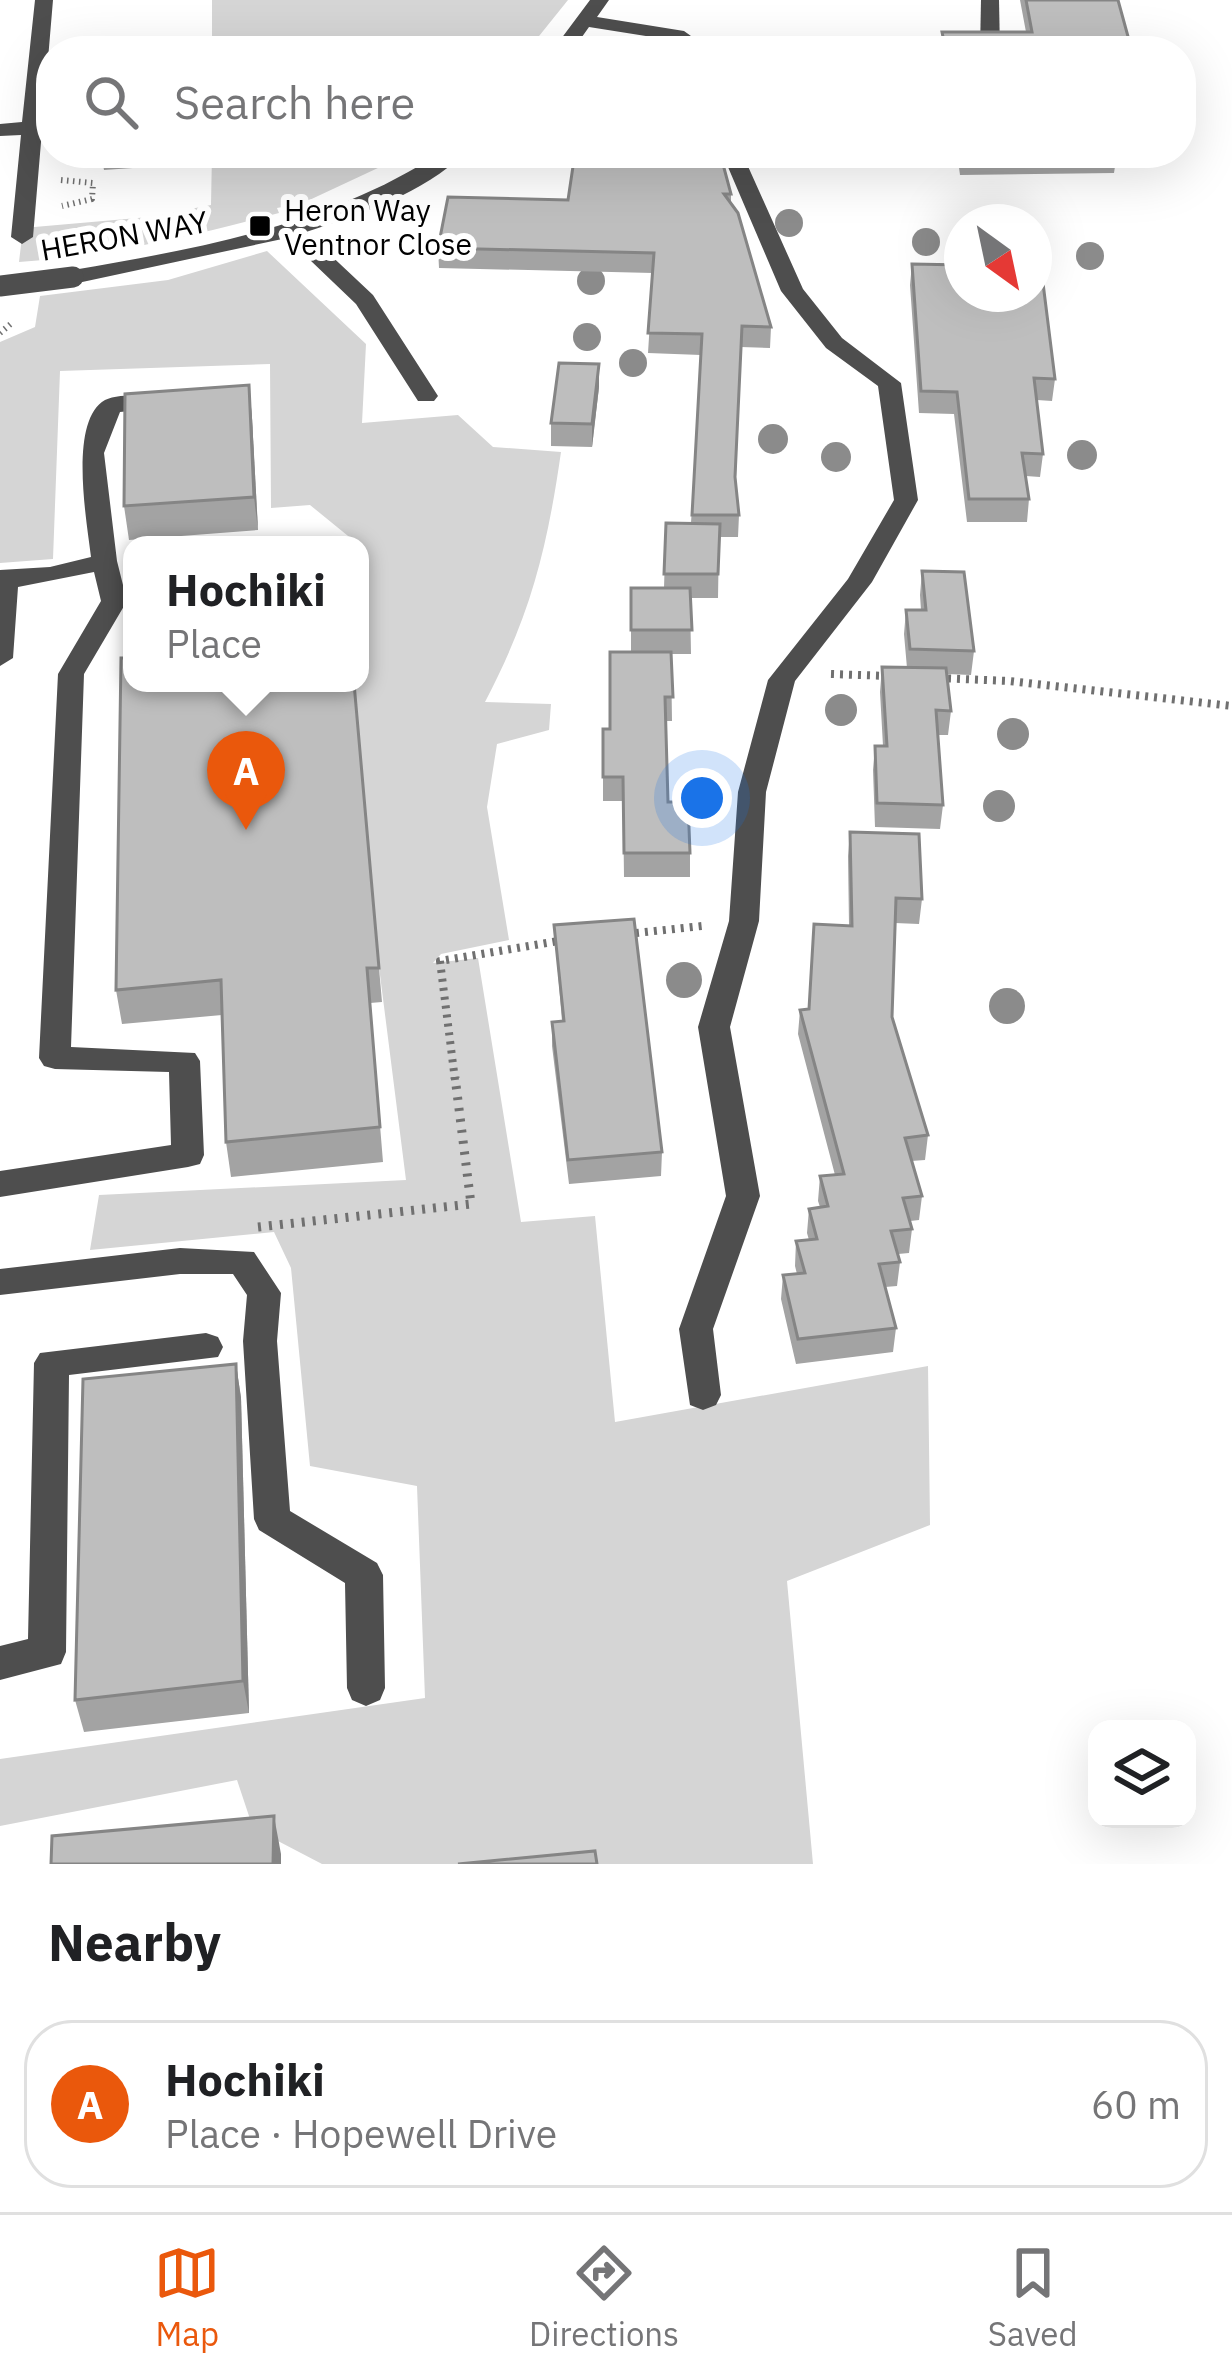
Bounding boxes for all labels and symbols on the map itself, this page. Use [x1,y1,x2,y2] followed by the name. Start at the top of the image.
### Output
[284,190,472,263] place label: Heron Way Ventnor Close
[37,201,211,269] street label: HERON WAY
[944,204,1052,312] north arrow
[247,213,273,239] marker: Heron Way Ventnor Close
[207,731,285,830] pin: A
[672,768,732,828] your location

